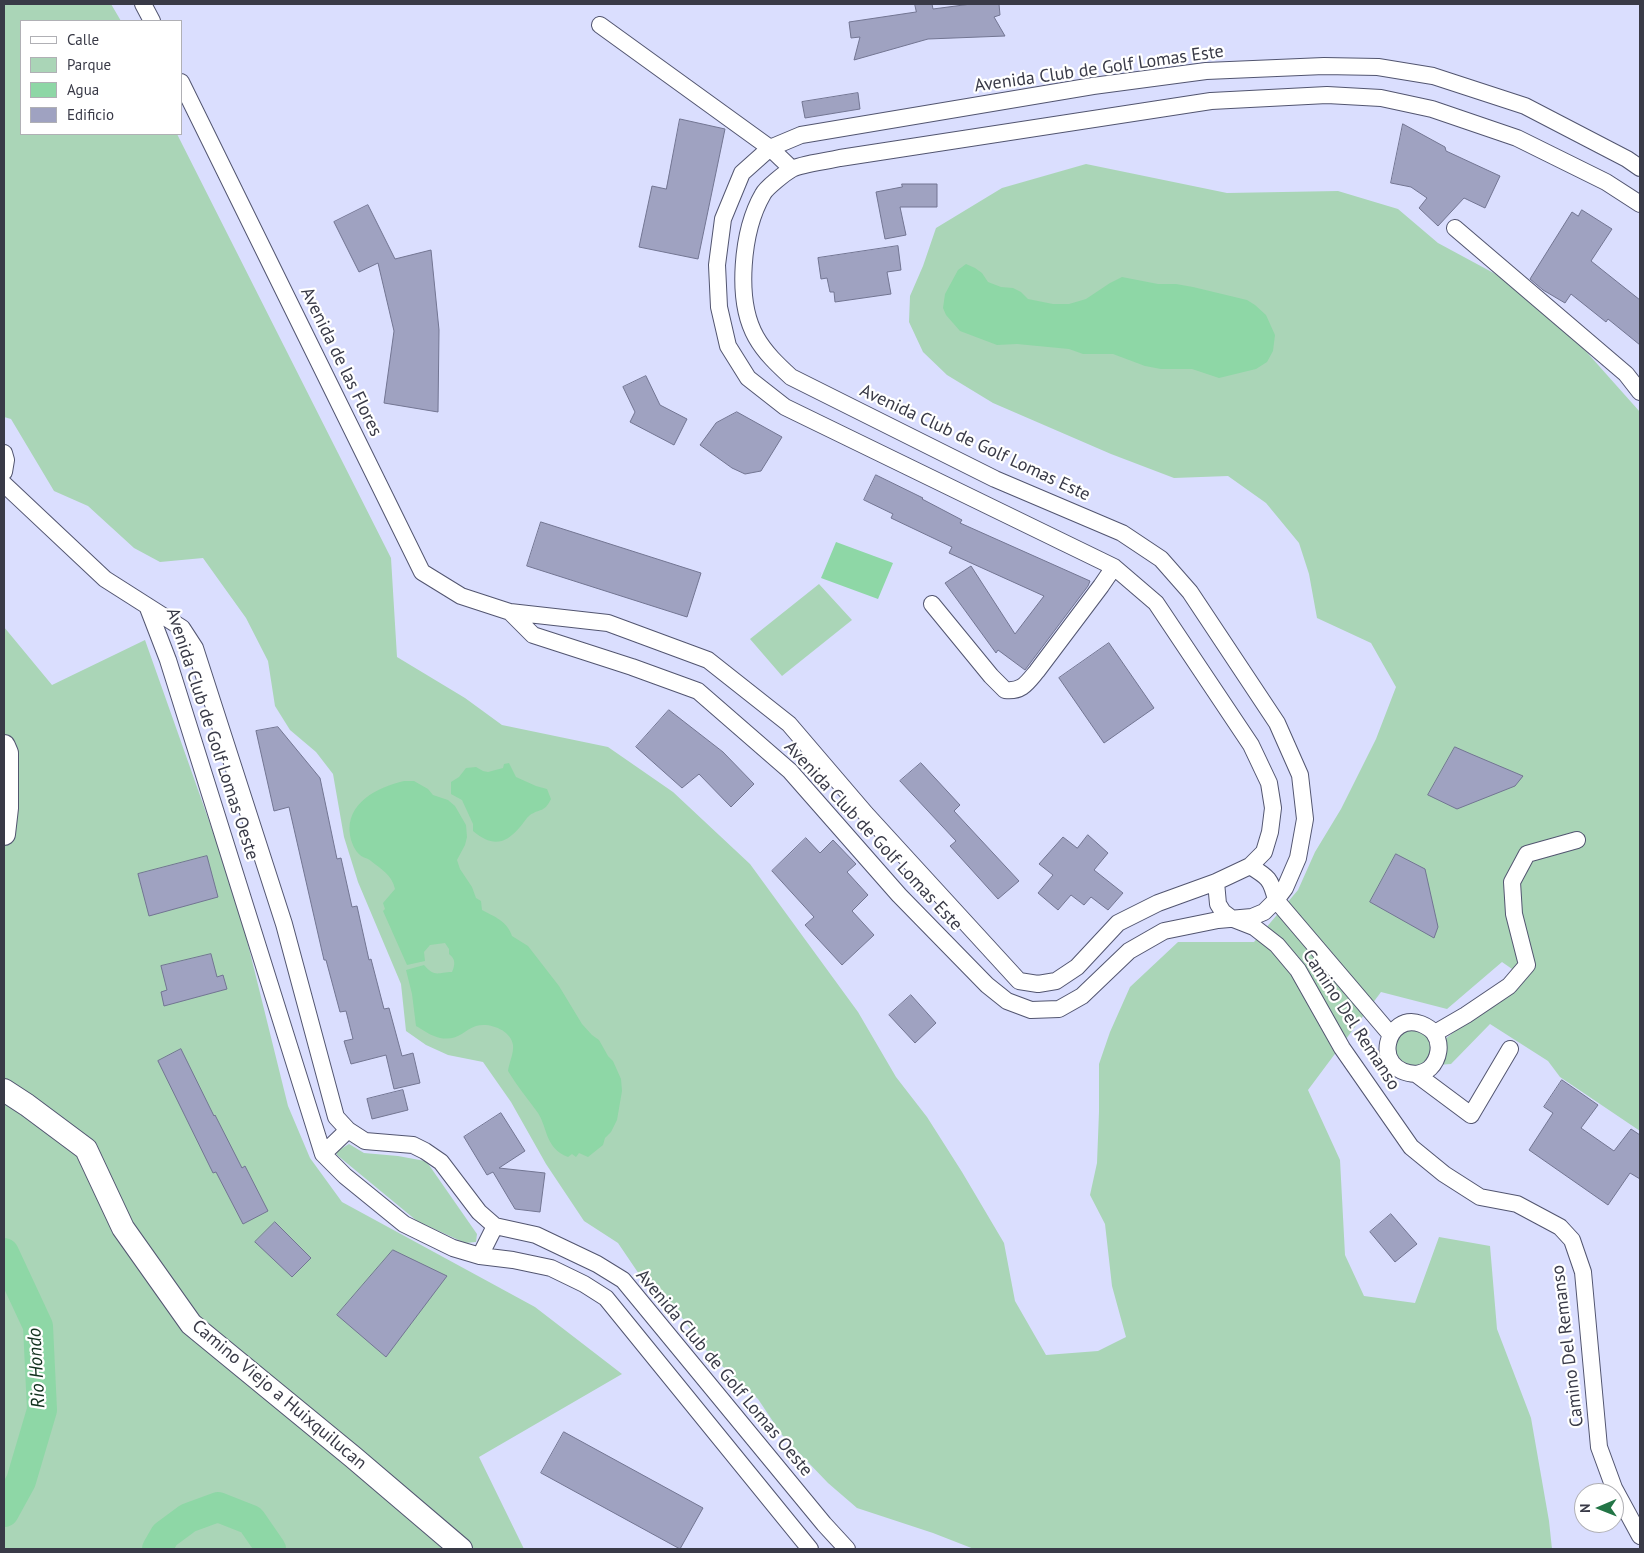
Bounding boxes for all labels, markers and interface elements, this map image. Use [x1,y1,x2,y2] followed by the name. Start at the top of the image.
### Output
[20,20,182,135] legend
[67,30,99,49] text: Calle
[973,41,1225,97] street label: Avenida Club de Golf Lomas Este
[67,55,111,74] text: Parque
[67,80,99,99] text: Agua
[67,105,114,124] text: Edificio
[296,284,386,440] street label: Avenida de las Flores
[856,380,1094,506] street label: Avenida Club de Golf Lomas Este
[161,605,263,863] street label: Avenida Club de Golf Lomas Oeste
[779,737,967,935] street label: Avenida Club de Golf Lomas Este
[1297,946,1405,1094] street label: Camino Del Remanso
[1547,1264,1589,1428] street label: Camino Del Remanso
[631,1265,817,1481] street label: Avenida Club de Golf Lomas Oeste
[187,1316,371,1474] street label: Camino Viejo a Huixquilucan
[24,1327,50,1409] water label: Rio Hondo
[1574,1483,1624,1533] north arrow
[1576,1503,1594,1513] text: N

